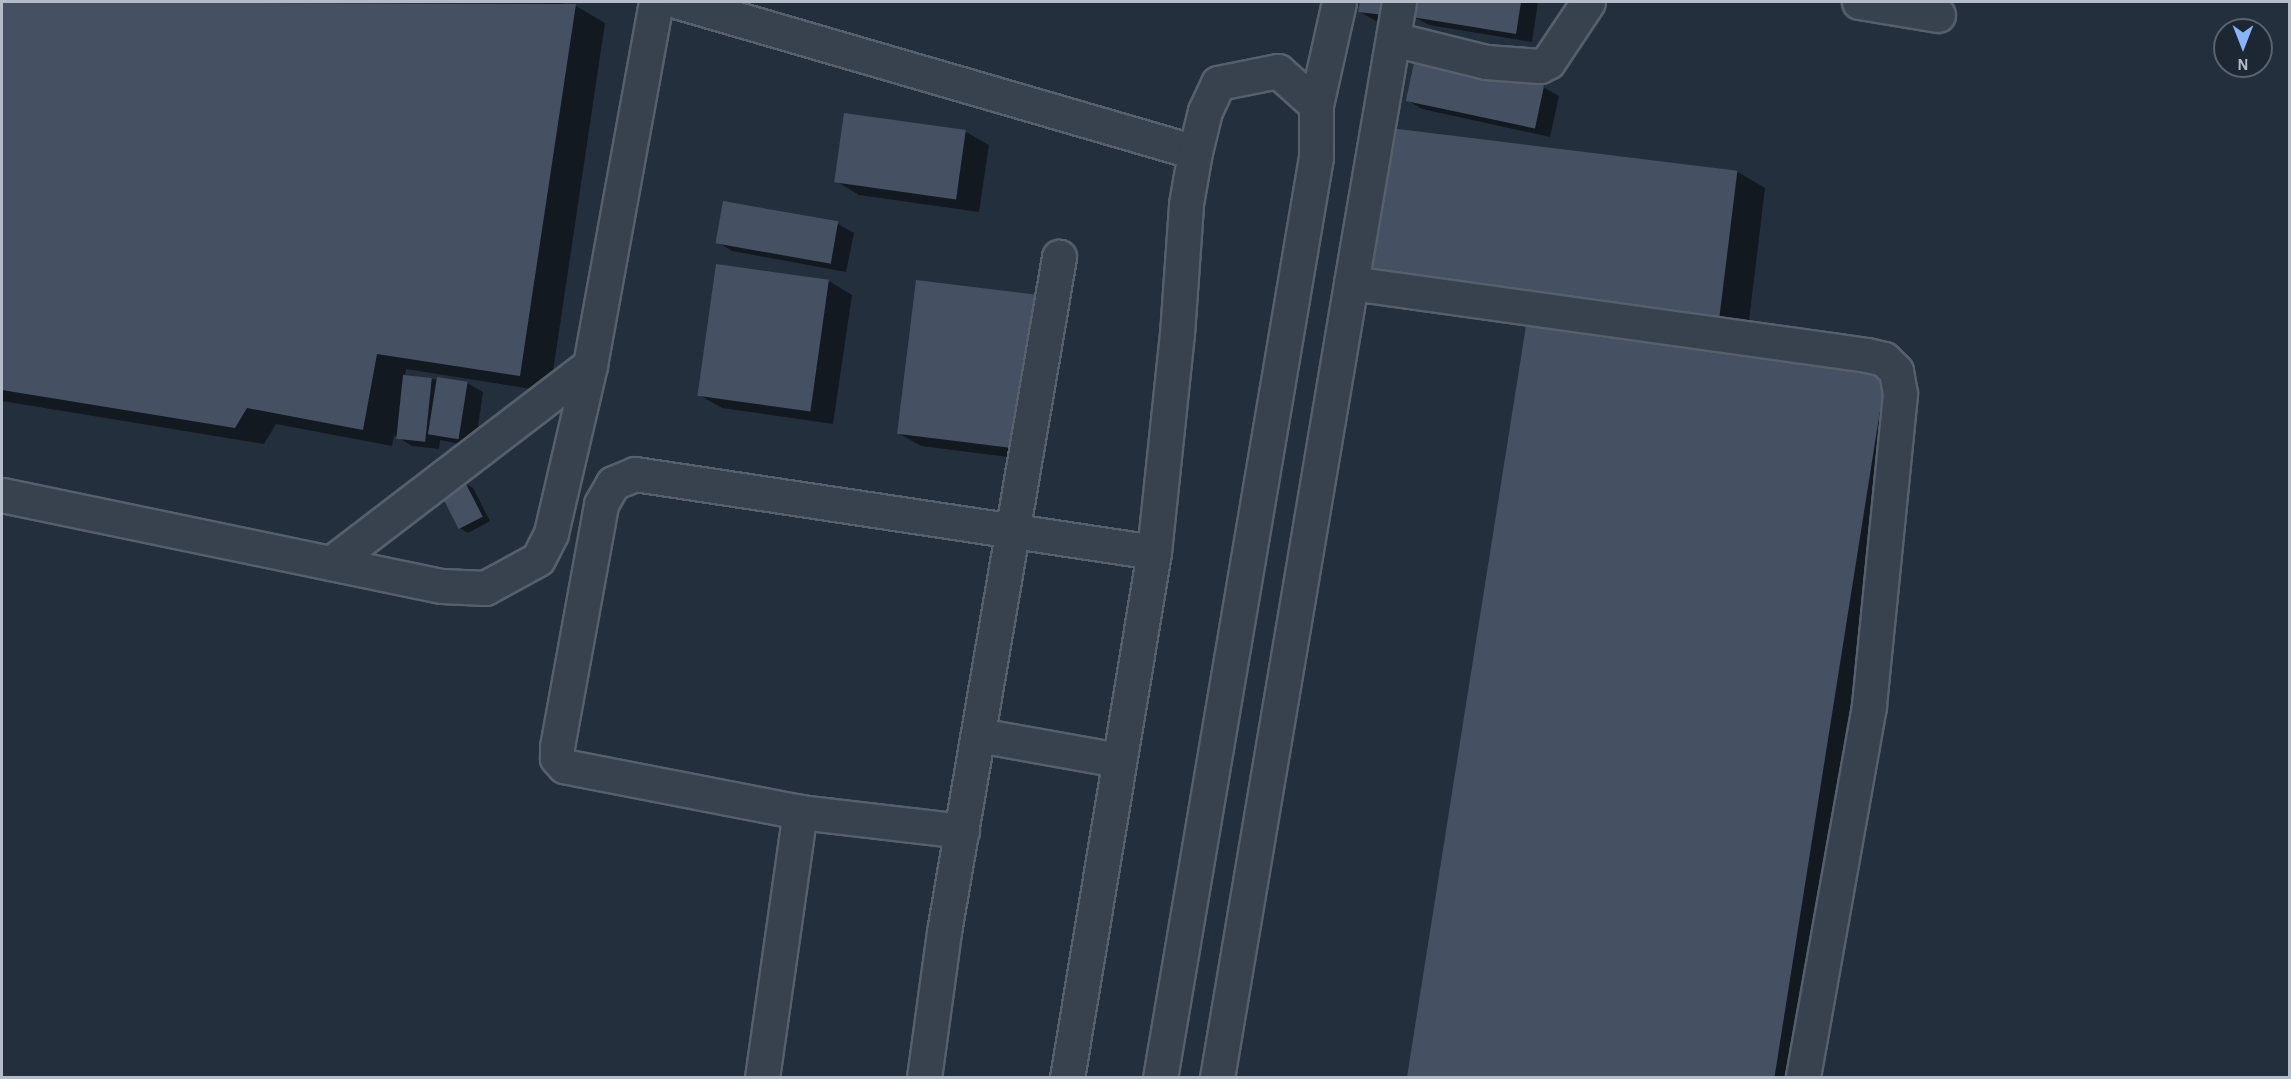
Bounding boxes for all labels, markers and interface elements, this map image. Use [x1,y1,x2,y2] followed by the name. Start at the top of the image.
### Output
[2213,18,2273,78] north arrow
[2237,56,2249,72] text: N

